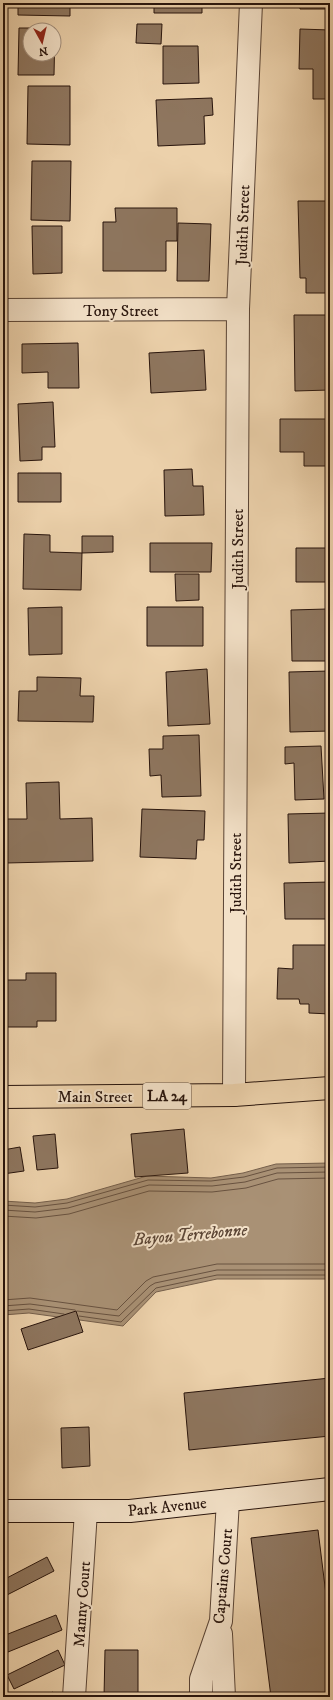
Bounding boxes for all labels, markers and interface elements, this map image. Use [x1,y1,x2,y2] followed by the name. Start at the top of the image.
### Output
[22,22,62,62] north arrow
[38,43,49,58] text: N
[232,184,254,268] street label: Judith Street
[83,301,159,321] street label: Tony Street
[228,509,248,591] street label: Judith Street
[226,833,246,915] street label: Judith Street
[143,1083,191,1109] road number: LA 24
[57,1087,133,1107] street label: Main Street
[131,1219,249,1251] water label: Bayou Terrebonne
[127,1493,208,1521] street label: Park Avenue
[209,1527,237,1625] street label: Captains Court
[69,1560,95,1648] street label: Manny Court

